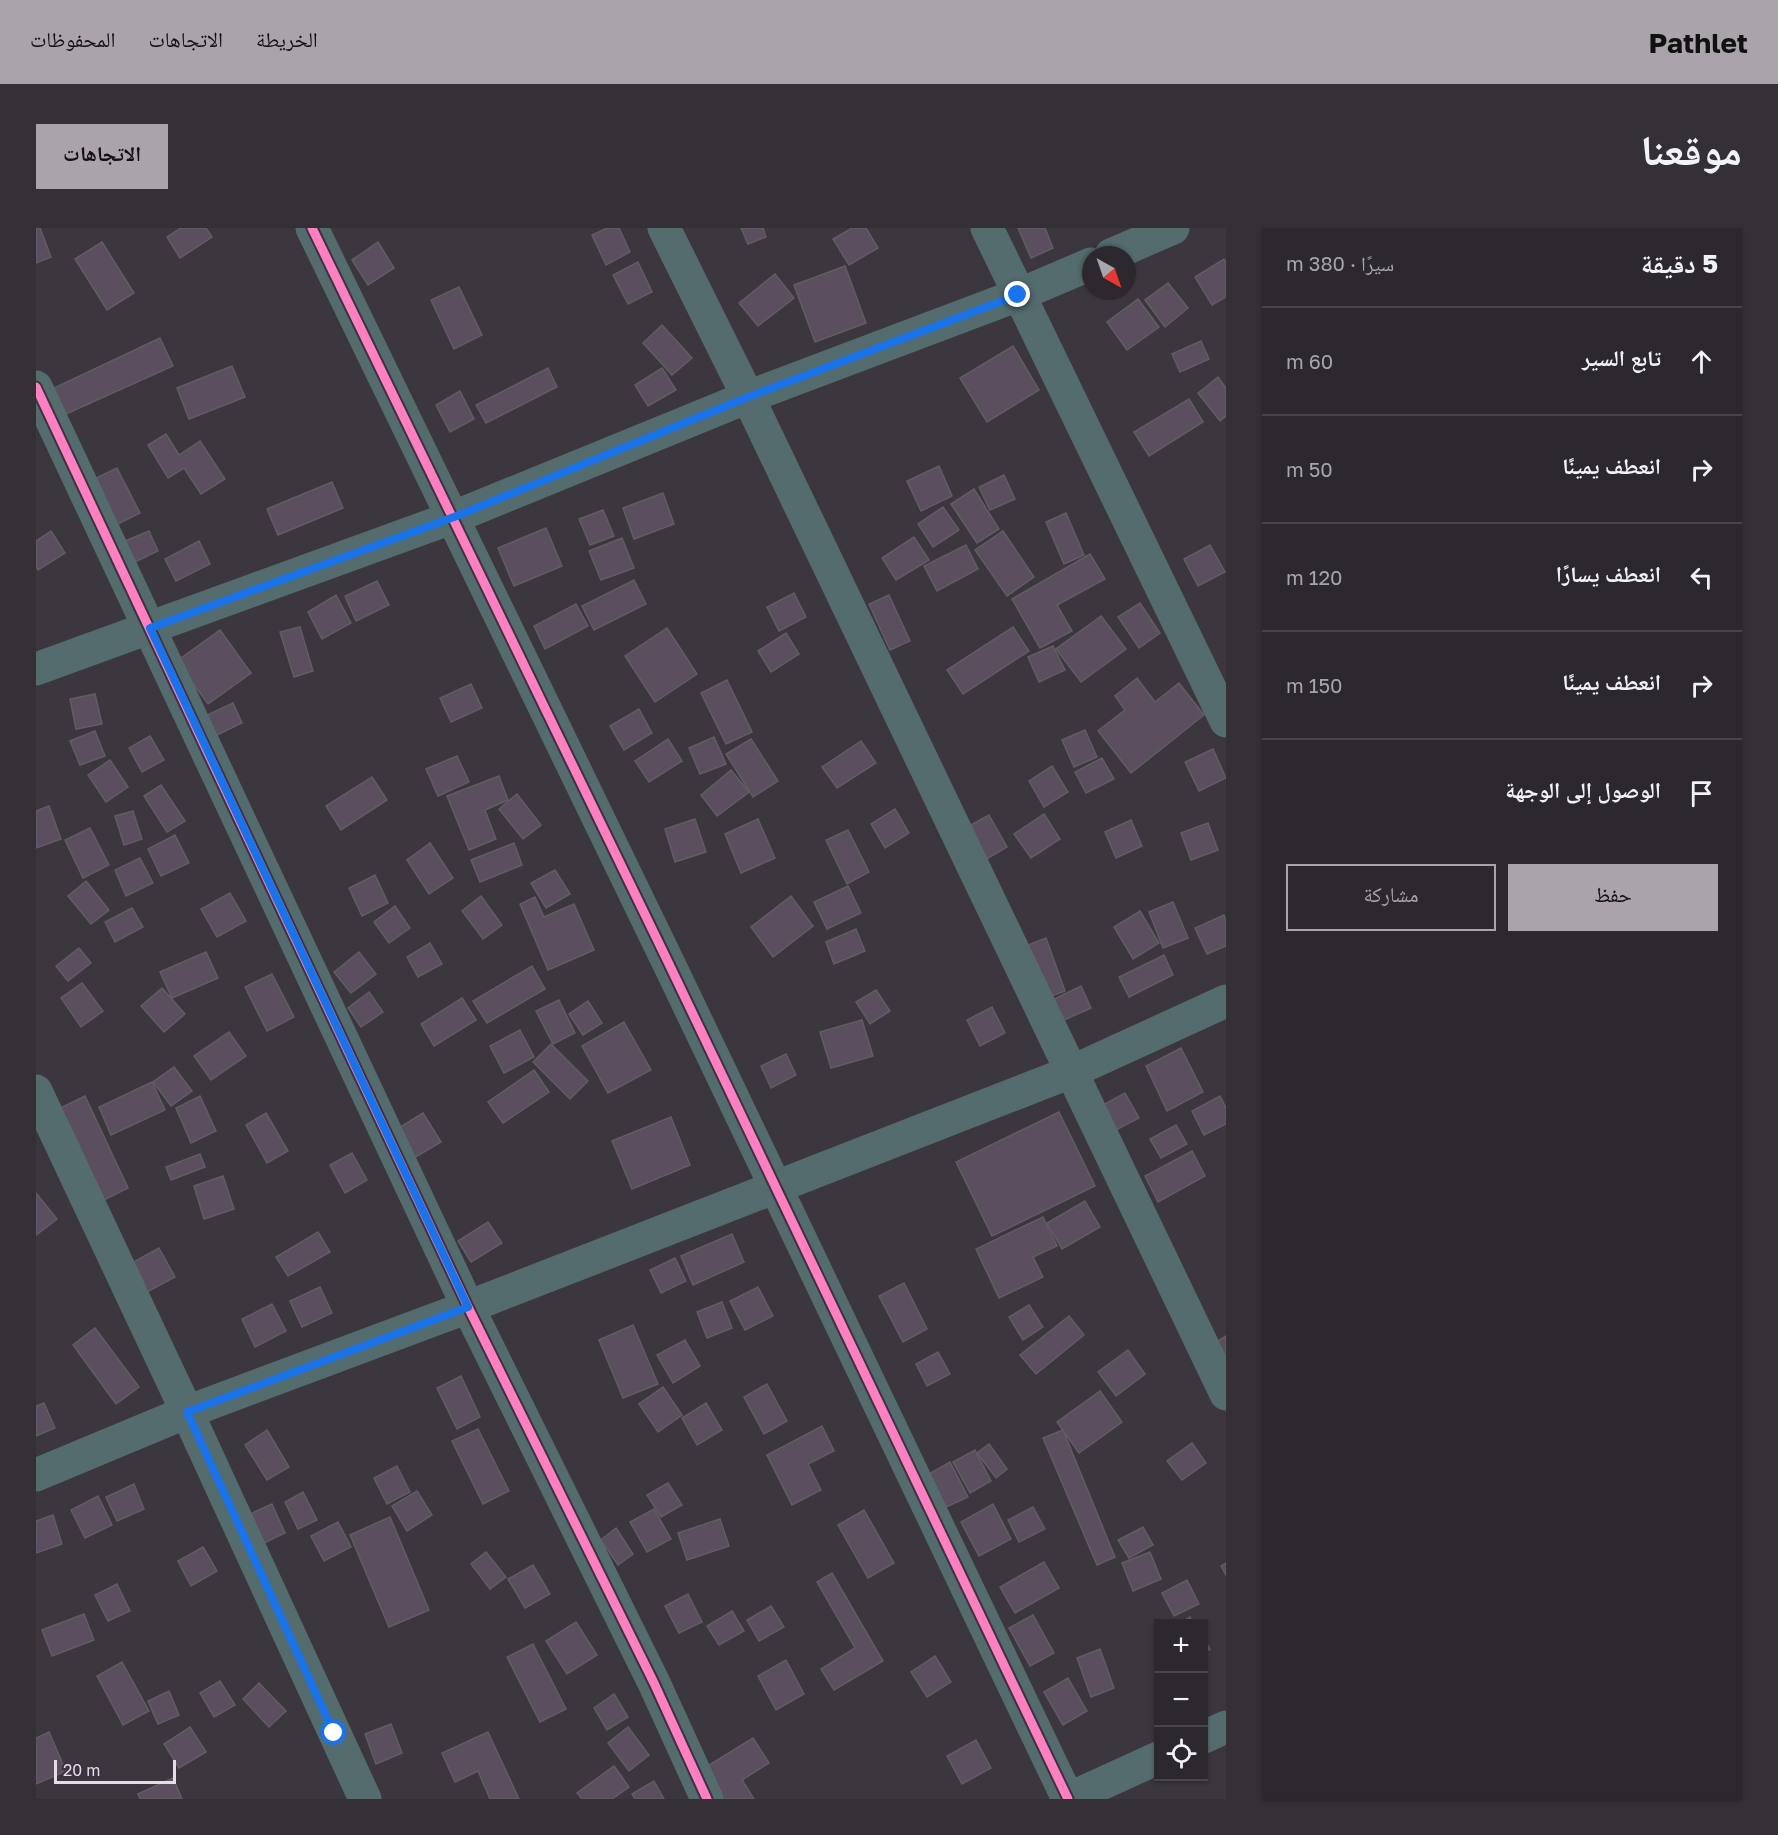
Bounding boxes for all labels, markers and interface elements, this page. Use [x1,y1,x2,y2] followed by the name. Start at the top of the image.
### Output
[30,26,115,52] text: المحفوظات
[148,26,223,52] text: الاتجاهات
[256,26,318,52] text: الخريطة
[1648,26,1748,59] text: Pathlet
[36,124,168,189] button: الاتجاهات
[1641,124,1742,174] text: موقعنا
[1082,246,1136,300] north arrow
[1641,248,1718,279] text: 5 دقيقة
[1286,251,1394,275] text: سيرًا · 380 m
[1004,281,1030,307] route end
[1582,344,1661,371] text: تابع السير
[1685,345,1718,378] icon: ahead
[1286,349,1333,373] text: 60 m
[1562,452,1661,479] text: انعطف يمينًا
[1685,453,1718,486] icon: right
[1286,457,1333,481] text: 50 m
[1556,560,1661,587] text: انعطف يسارًا
[1685,561,1718,594] icon: left
[1286,565,1342,589] text: 120 m
[1562,668,1661,695] text: انعطف يمينًا
[1685,669,1718,702] icon: right
[1286,673,1342,697] text: 150 m
[1505,776,1661,803] text: الوصول إلى الوجهة
[1685,777,1718,810] icon: arrive
[1286,864,1496,931] button: مشاركة
[1508,864,1718,931] button: حفظ
[1154,1619,1208,1781] map controls
[1154,1619,1208,1673] button: +
[1154,1673,1208,1727] button: −
[320,1719,346,1745] route start
[1154,1727,1208,1781] button: locate
[54,1757,176,1784] scale bar
[63,1760,100,1780] text: 20 m

